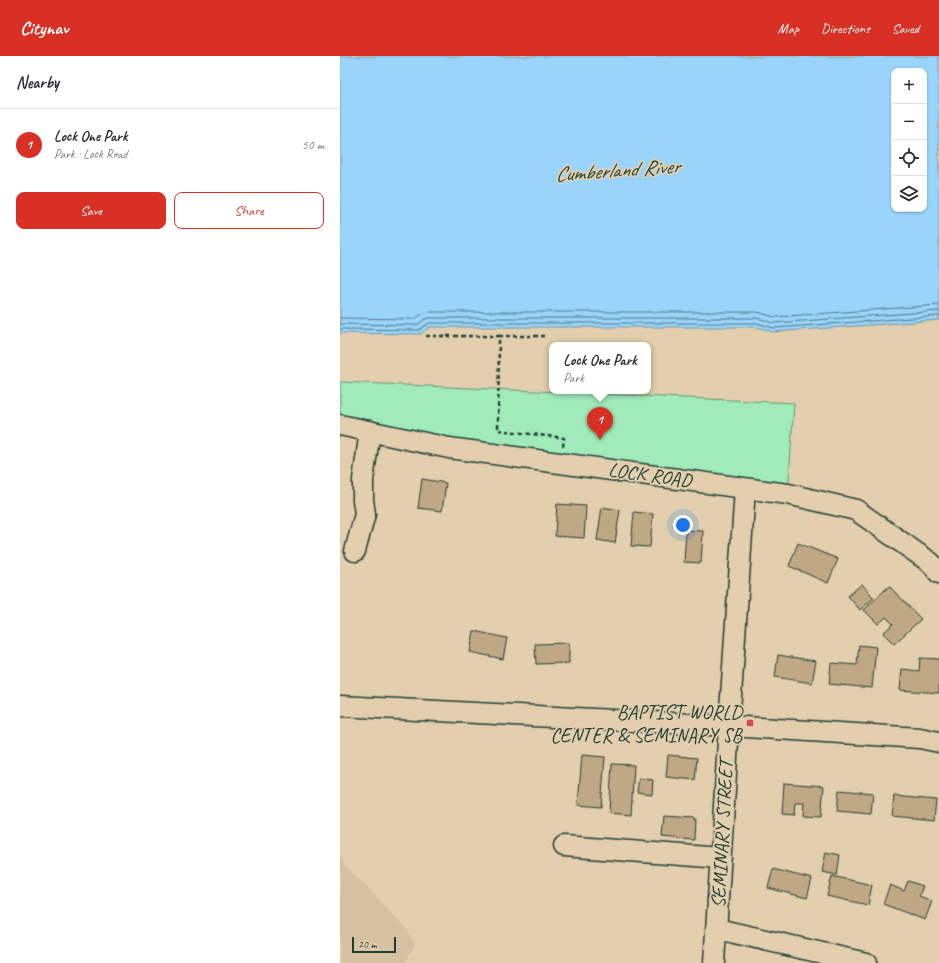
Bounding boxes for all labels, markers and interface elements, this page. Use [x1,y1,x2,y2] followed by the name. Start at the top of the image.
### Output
[20,16,68,40] text: Citynav
[778,20,799,37] text: Map
[821,20,870,37] text: Directions
[892,20,919,37] text: Saved
[891,68,927,212] map controls
[891,68,927,104] button: +
[16,72,59,93] text: Nearby
[891,104,927,140] button: −
[54,127,127,146] text: Lock One Park
[26,137,32,153] text: 1
[302,137,324,153] text: 50 m
[891,140,927,176] button: locate
[54,146,127,162] text: Park · Lock Road
[554,152,683,187] water label: Cumberland River
[891,176,927,212] button: layers
[16,192,166,229] button: Save
[174,192,324,229] button: Share
[549,342,651,394] popup
[563,351,637,370] text: Lock One Park
[563,370,584,386] text: Park
[587,407,613,440] pin: 1
[607,457,694,493] street label: LOCK ROAD
[673,515,693,535] your location
[550,700,744,748] place label: BAPTIST WORLD CENTER & SEMINARY SB
[745,718,755,728] marker: BAPTIST WORLD CENTER & SEMINARY SB
[706,755,739,909] street label: SEMINARY STREET
[352,935,396,954] scale bar
[358,937,377,951] text: 20 m

